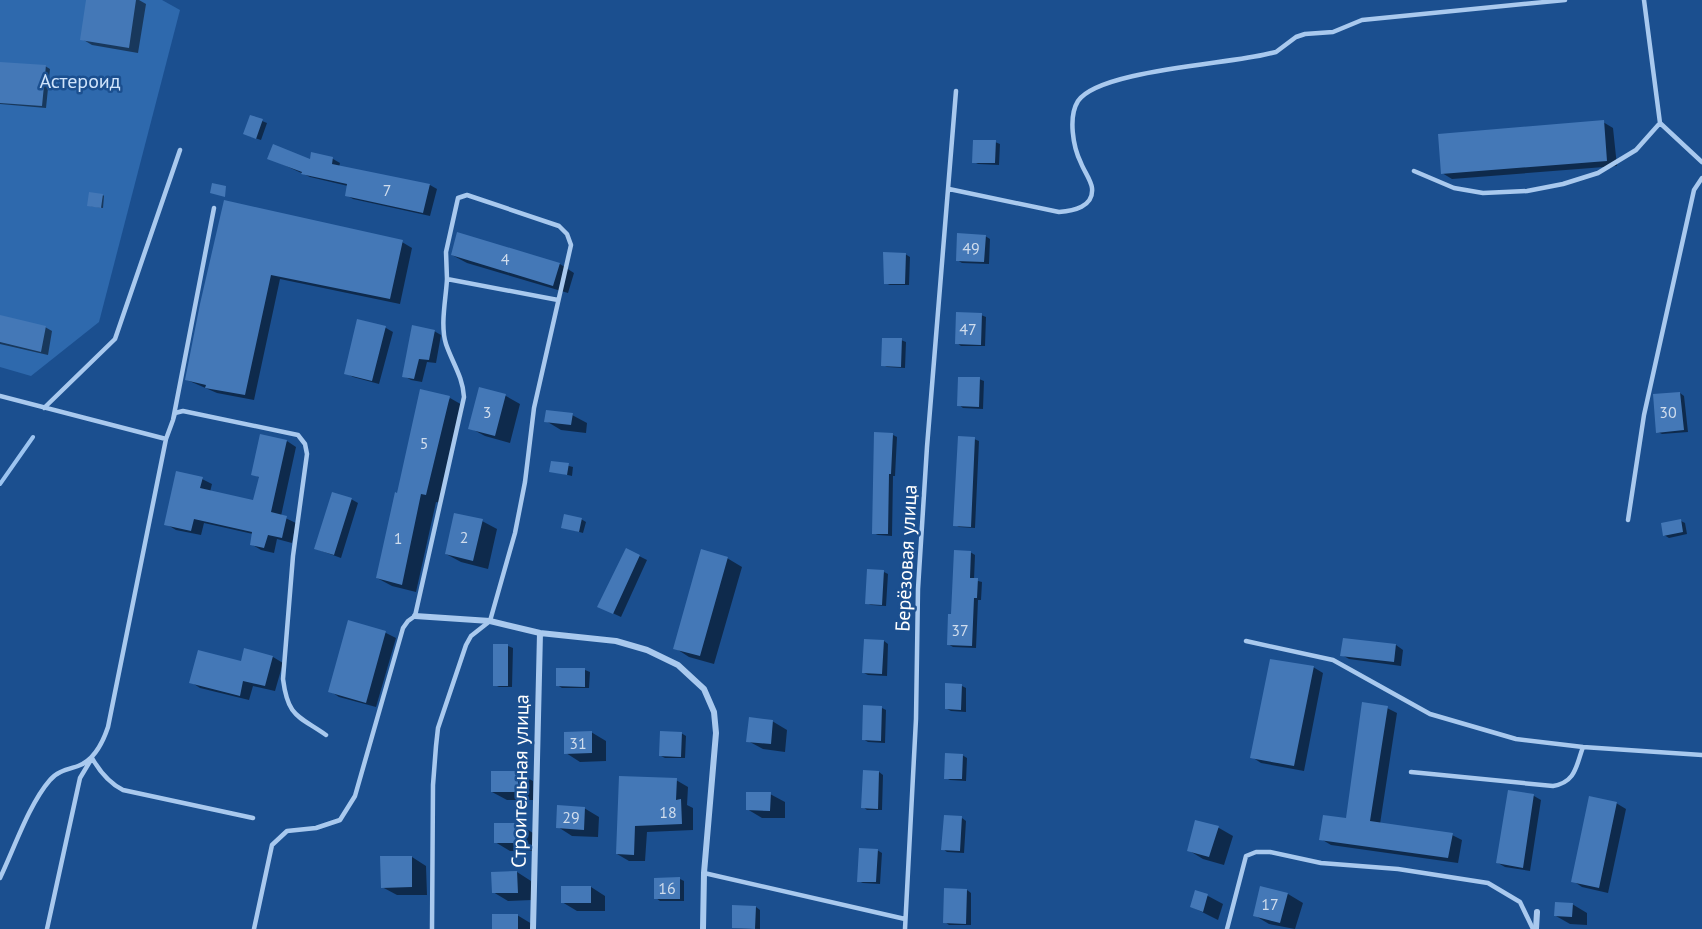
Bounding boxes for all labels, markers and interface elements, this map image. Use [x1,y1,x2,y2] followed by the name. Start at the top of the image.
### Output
[39,68,121,94] park label: Астероид
[383,180,391,200] house number: 7
[962,238,980,258] house number: 49
[501,249,510,269] house number: 4
[959,319,977,339] house number: 47
[483,402,491,422] house number: 3
[1659,402,1677,422] house number: 30
[420,433,428,453] house number: 5
[889,484,923,632] street label: Берёзовая улица
[460,527,468,547] house number: 2
[394,528,402,548] house number: 1
[951,620,969,640] house number: 37
[505,694,535,868] street label: Строительная улица
[569,733,587,753] house number: 31
[659,802,677,822] house number: 18
[562,807,580,827] house number: 29
[658,878,676,898] house number: 16
[1261,894,1279,914] house number: 17

